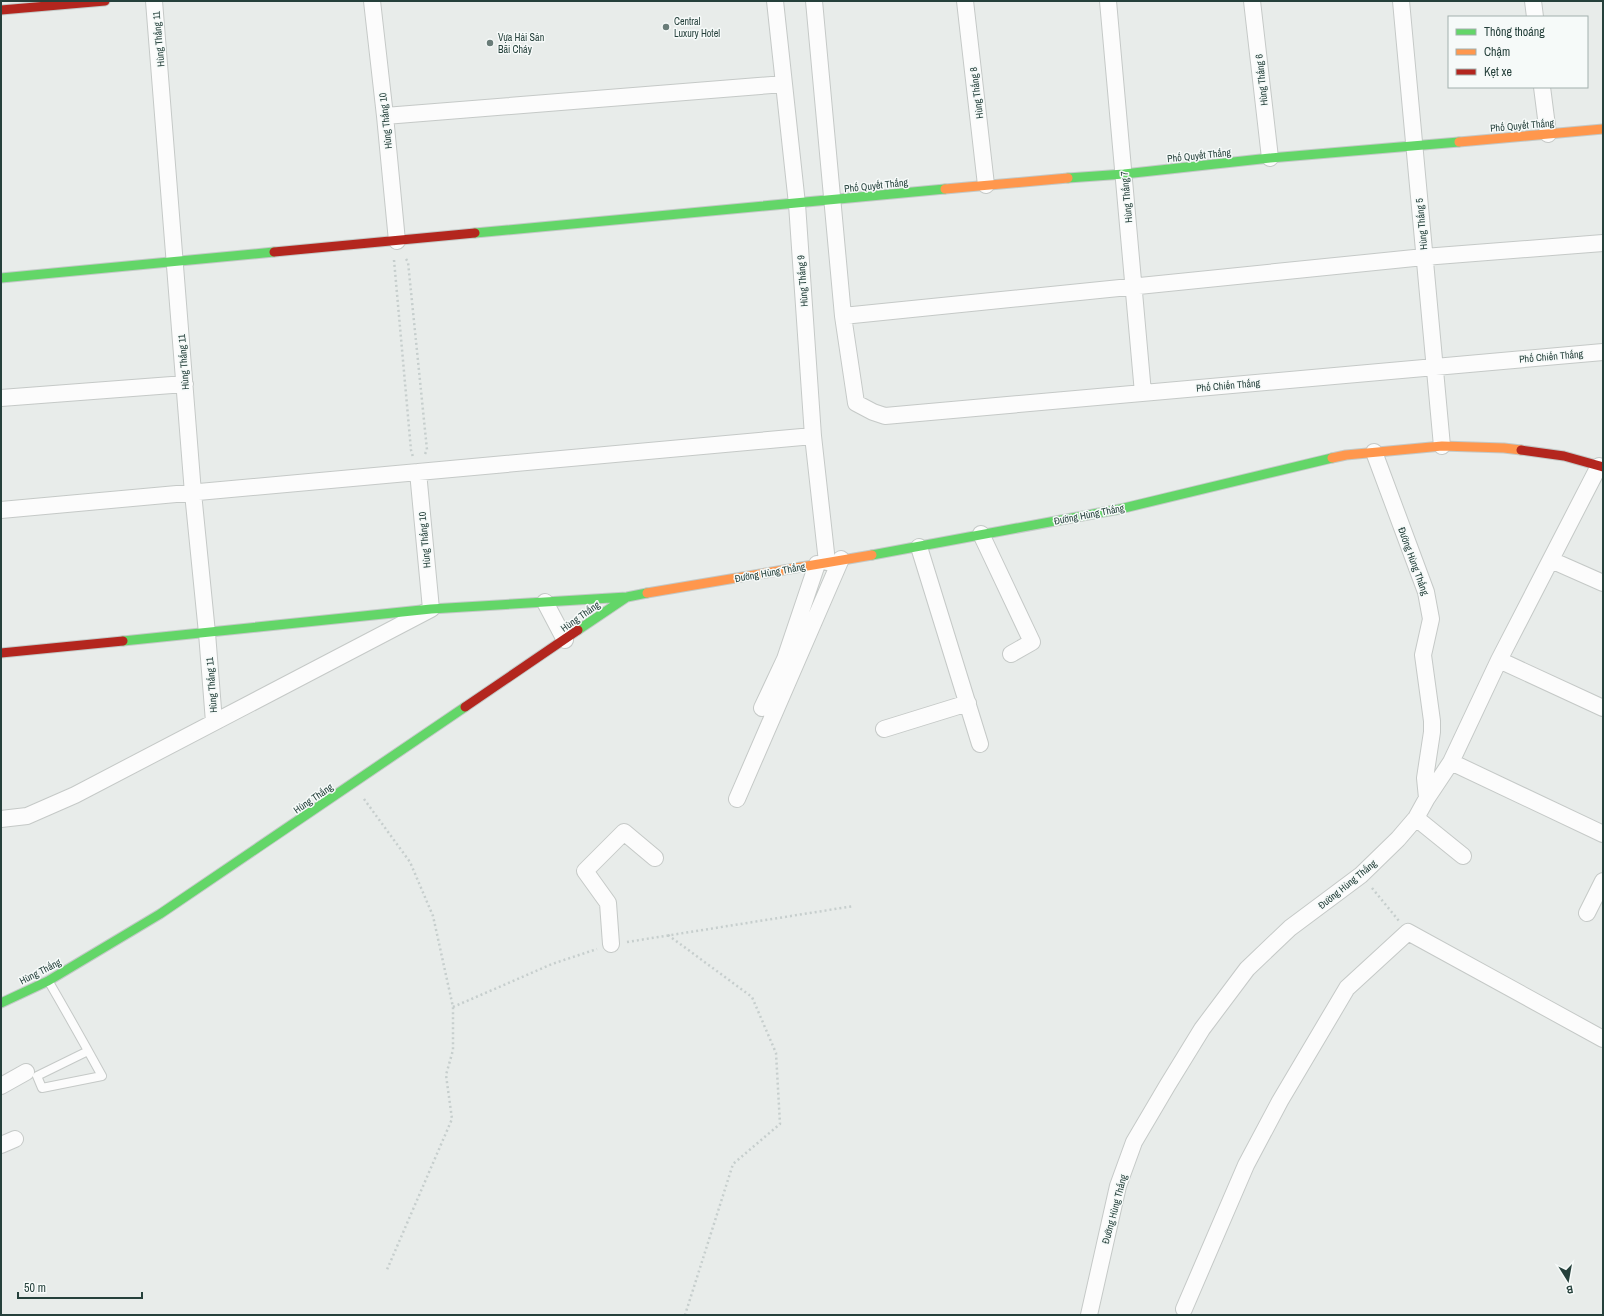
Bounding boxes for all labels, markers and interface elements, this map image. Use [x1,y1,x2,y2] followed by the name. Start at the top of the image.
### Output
[150,10,167,67] street label: Hùng Thắng 11
[674,15,720,40] place label: Central Luxury Hotel
[1448,16,1588,88] legend
[661,22,671,32] marker: Central Luxury Hotel
[1484,24,1545,40] text: Thông thoáng
[498,31,544,56] place label: Vựa Hải Sản Bãi Cháy
[485,38,495,48] marker: Vựa Hải Sản Bãi Cháy
[1484,44,1510,60] text: Chậm
[1252,53,1271,106] street label: Hùng Thắng 6
[1484,64,1512,80] text: Kẹt xe
[967,66,986,119] street label: Hùng Thắng 8
[376,92,395,150] street label: Hùng Thắng 10
[1490,116,1555,135] street label: Phố Quyết Thắng
[1166,146,1232,165] street label: Phố Quyết Thắng
[1118,170,1135,223] street label: Hùng Thắng 7
[843,176,909,195] street label: Phố Quyết Thắng
[1413,197,1430,250] street label: Hùng Thắng 5
[794,254,811,307] street label: Hùng Thắng 9
[175,333,192,390] street label: Hùng Thắng 11
[1519,347,1584,366] street label: Phố Chiến Thắng
[1196,376,1261,395] street label: Phố Chiến Thắng
[1053,501,1126,528] street label: Đường Hùng Thắng
[416,511,433,569] street label: Hùng Thắng 10
[1395,525,1432,597] street label: Đường Hùng Thắng
[734,560,807,585] street label: Đường Hùng Thắng
[558,598,603,635] street label: Hùng Thắng
[203,656,220,713] street label: Hùng Thắng 11
[291,780,336,816] street label: Hùng Thắng
[1315,857,1380,912] street label: Đường Hùng Thắng
[17,955,64,987] street label: Hùng Thắng
[1099,1173,1130,1245] street label: Đường Hùng Thắng
[1548,1260,1588,1300] north arrow
[18,1274,142,1300] scale bar
[24,1280,46,1296] text: 50 m
[1565,1282,1574,1297] text: B

